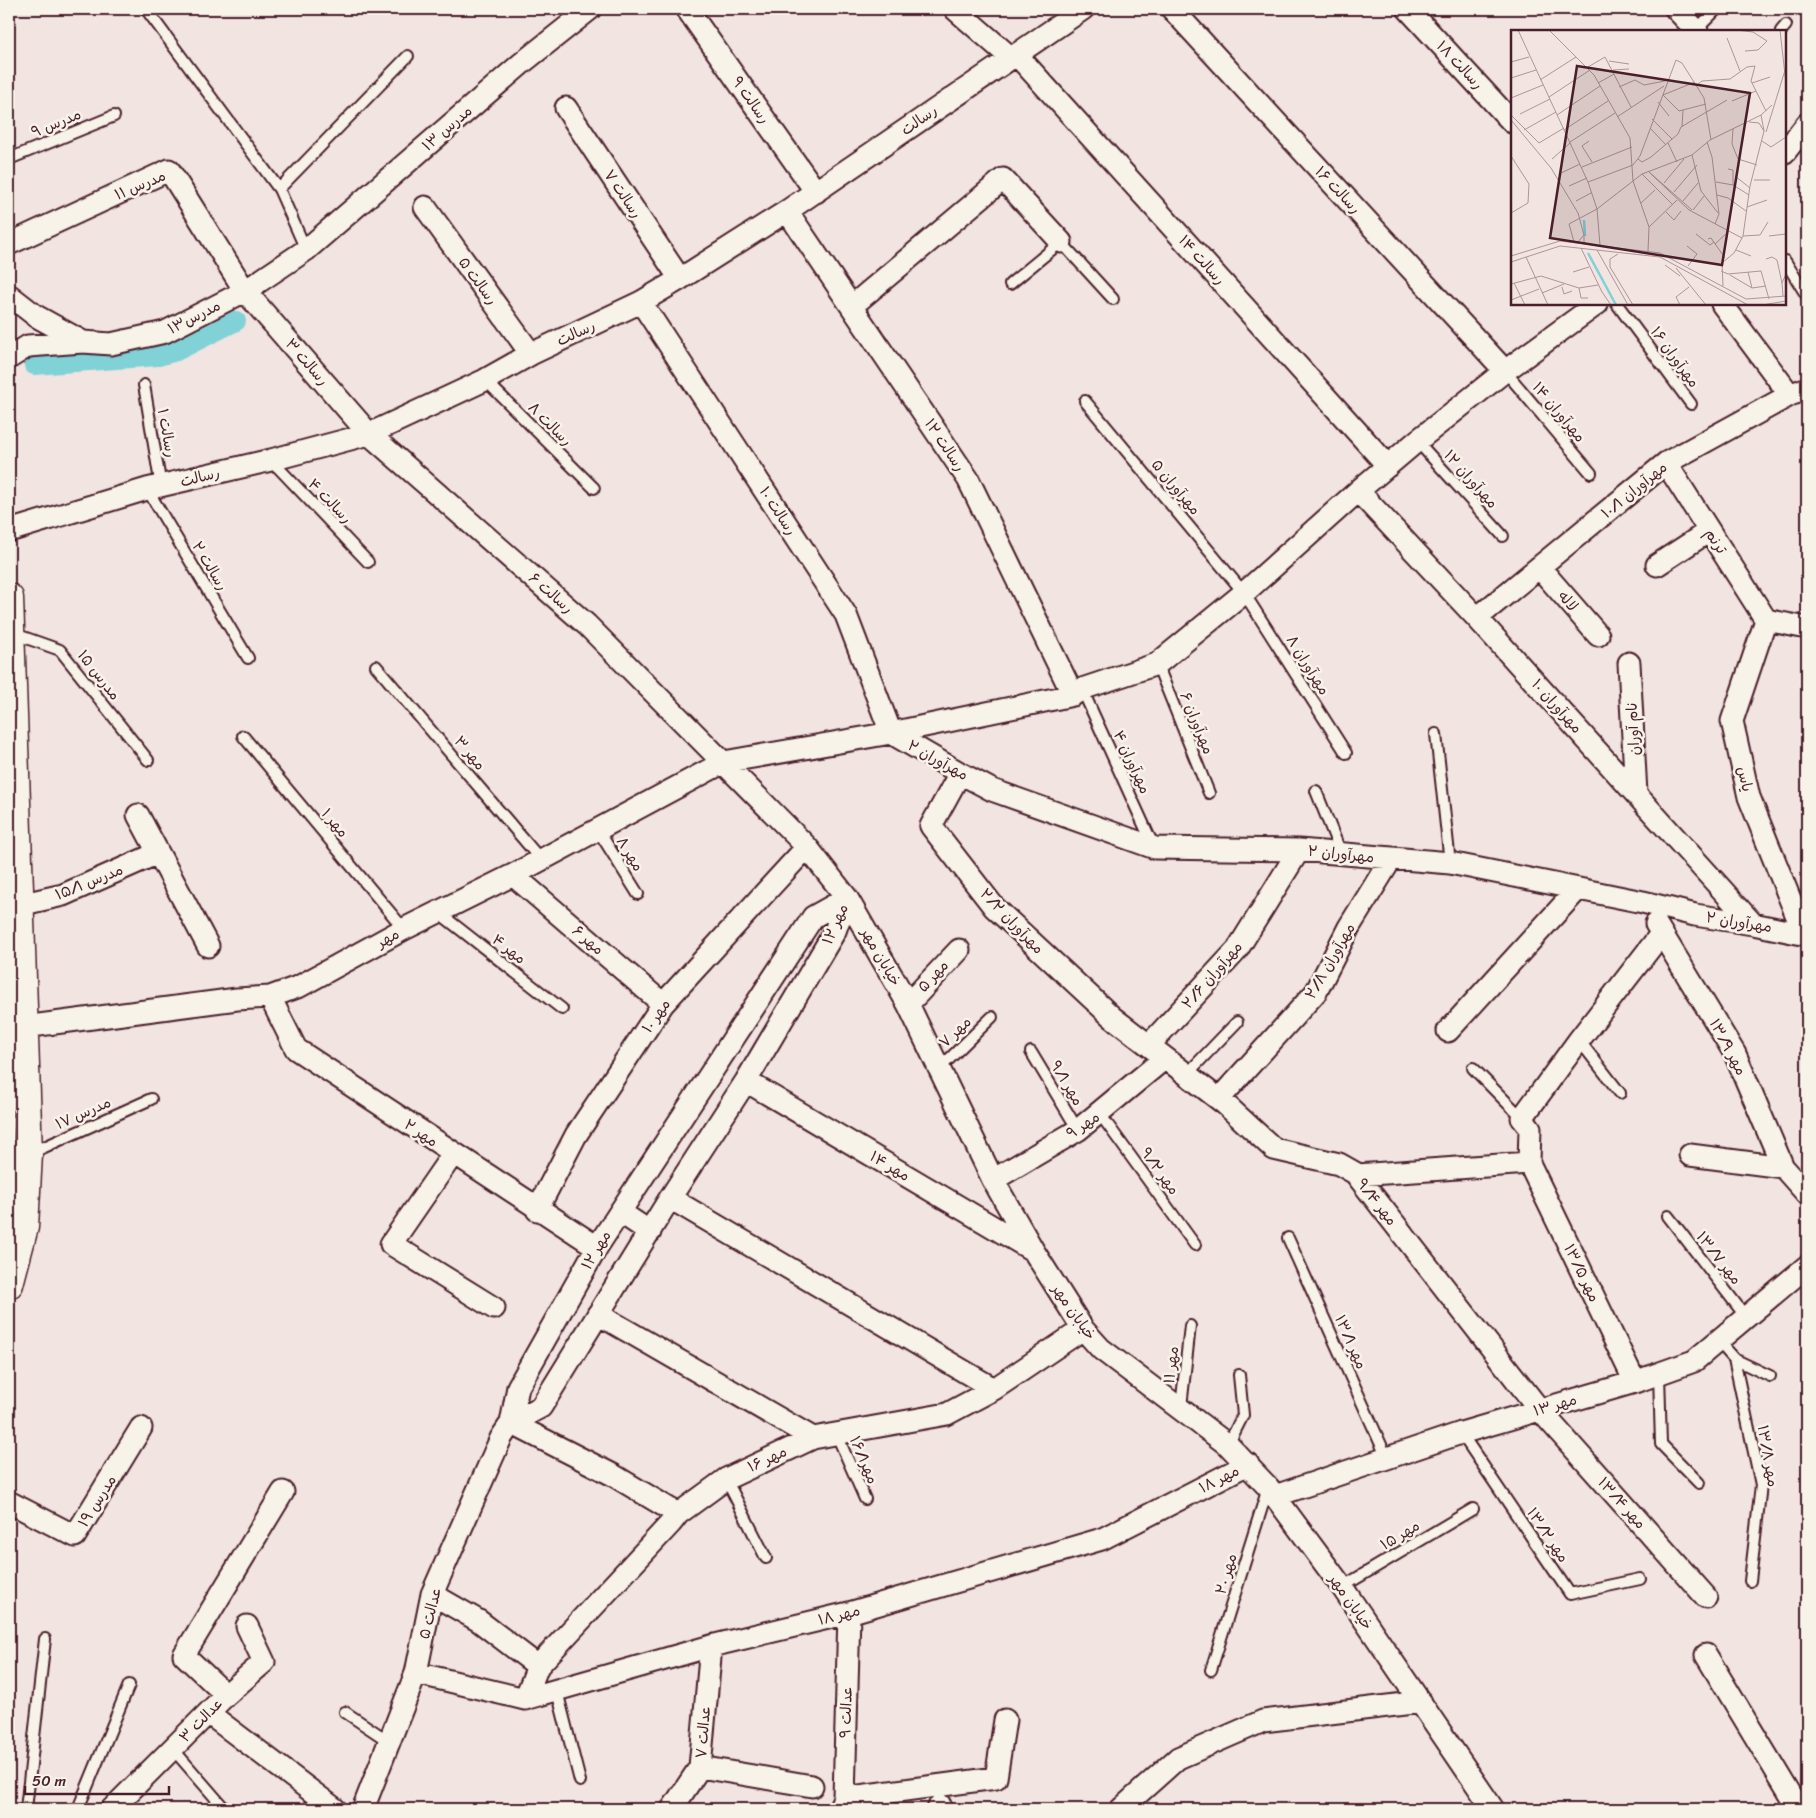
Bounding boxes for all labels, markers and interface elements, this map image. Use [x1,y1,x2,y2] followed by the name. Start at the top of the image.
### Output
[1511,30,1786,305] inset map
[1430,34,1490,96] street label: رسالت ۱۸
[725,71,777,129] street label: رسالت ۹
[416,98,478,158] street label: مدرس ۱۳
[895,98,943,142] street label: رسالت
[27,101,85,145] street label: مدرس ۹
[1308,160,1368,220] street label: رسالت ۱۶
[110,163,170,207] street label: مدرس ۱۱
[597,164,649,224] street label: رسالت ۷
[1172,229,1232,291] street label: رسالت ۱۴
[451,251,505,311] street label: رسالت ۵
[163,293,225,341] street label: مدرس۱۳
[552,313,600,353] street label: رسالت
[1644,321,1706,393] street label: مهرآوران ۱۶
[279,332,335,392] street label: رسالت ۳
[1526,376,1592,448] street label: ۱۴ مهرآوران
[521,395,579,453] street label: رسالت ۸
[150,406,184,460] street label: رسالت ۱
[918,413,972,477] street label: رسالت ۱۲
[1437,444,1505,514] street label: مهرآوران ۱۲
[1145,453,1207,521] street label: مهرآوران ۵
[1595,455,1673,525] street label: مهرآوران ۱۰/۱
[177,460,223,494] street label: رسالت
[301,472,359,530] street label: رسالت ۴
[752,481,804,541] street label: رسالت ۱۰
[1698,523,1734,560] street label: ترنم
[185,536,235,596] street label: رسالت ۲
[522,566,580,620] street label: رسالت ۶
[1551,585,1585,617] street label: لاله
[1279,630,1337,700] street label: مهرآوران ۸
[71,644,127,706] street label: مدرس ۱۵
[1525,672,1589,740] street label: مهرآوران ۱۰
[1173,688,1221,758] street label: مهرآوران ۶
[1619,702,1647,756] street label: نام آوران
[1106,726,1158,798] street label: مهرآوران ۴
[447,730,493,776] street label: مهر ۳
[903,732,973,788] street label: مهرآوران ۲
[1729,764,1761,794] street label: یاس
[315,802,355,844] street label: مهر ۱
[609,831,651,877] street label: مهر ۸
[1307,838,1375,870] street label: مهرآوران ۲
[51,857,127,907] street label: مدرس ۱۵/۱
[973,882,1051,960] street label: مهرآوران ۲/۲
[815,899,855,949] street label: مهر ۱۲
[1704,904,1774,940] street label: مهرآوران ۲
[566,918,610,962] street label: مهر ۶
[1298,918,1362,1004] street label: مهرآوران ۲/۸
[370,921,404,956] street label: مهر
[853,921,908,991] street label: خیابان مهر
[486,927,532,971] street label: مهر ۴
[1175,935,1249,1015] street label: مهرآوران ۲/۶
[911,954,955,998] street label: مهر ۵
[635,993,677,1039] street label: مهر ۱۰
[933,1010,977,1054] street label: مهر ۷
[1702,1014,1754,1080] street label: مهر ۱۳/۹
[1043,1055,1091,1111] street label: مهر ۹/۱
[51,1089,115,1137] street label: مدرس ۱۷
[1061,1104,1105,1146] street label: مهر ۹
[398,1112,444,1154] street label: مهر ۲
[1134,1142,1186,1200] street label: مهر ۹/۲
[865,1144,915,1188] street label: مهر ۱۴
[1350,1172,1404,1232] street label: مهر ۹/۴
[574,1225,618,1275] street label: مهر ۱۲
[1690,1225,1748,1291] street label: مهر ۱۳/۷
[1557,1239,1607,1307] street label: مهر ۱۳/۵
[1044,1277,1103,1346] street label: خیابان مهر
[1327,1310,1375,1374] street label: مهر ۱۳/۱
[1156,1345,1186,1385] street label: مهر ۱۱
[1530,1386,1580,1424] street label: مهر ۱۳
[1750,1423,1786,1489] street label: مهر ۱۳/۸
[842,1432,886,1488] street label: مهر۱۶/۱
[743,1438,791,1480] street label: مهر ۱۶
[1194,1458,1244,1500] street label: مهر ۱۸
[71,1470,123,1532] street label: مدرس ۱۹
[1591,1471,1653,1535] street label: مهر ۱۳/۴
[1520,1502,1576,1568] street label: مهر ۱۳/۲
[1375,1513,1425,1557] street label: مهر ۱۵
[1207,1550,1245,1598] street label: مهر ۲۰
[1321,1567,1380,1636] street label: خیابان مهر
[411,1584,449,1642] street label: عدالت ۵
[815,1597,863,1633] street label: مهر ۱۸
[832,1686,860,1738] street label: عدالت ۹
[173,1691,229,1749] street label: عدالت ۳
[688,1704,718,1760] street label: عدالت ۷
[25,1763,169,1795] scale bar
[32,1768,67,1794] text: 50 m

